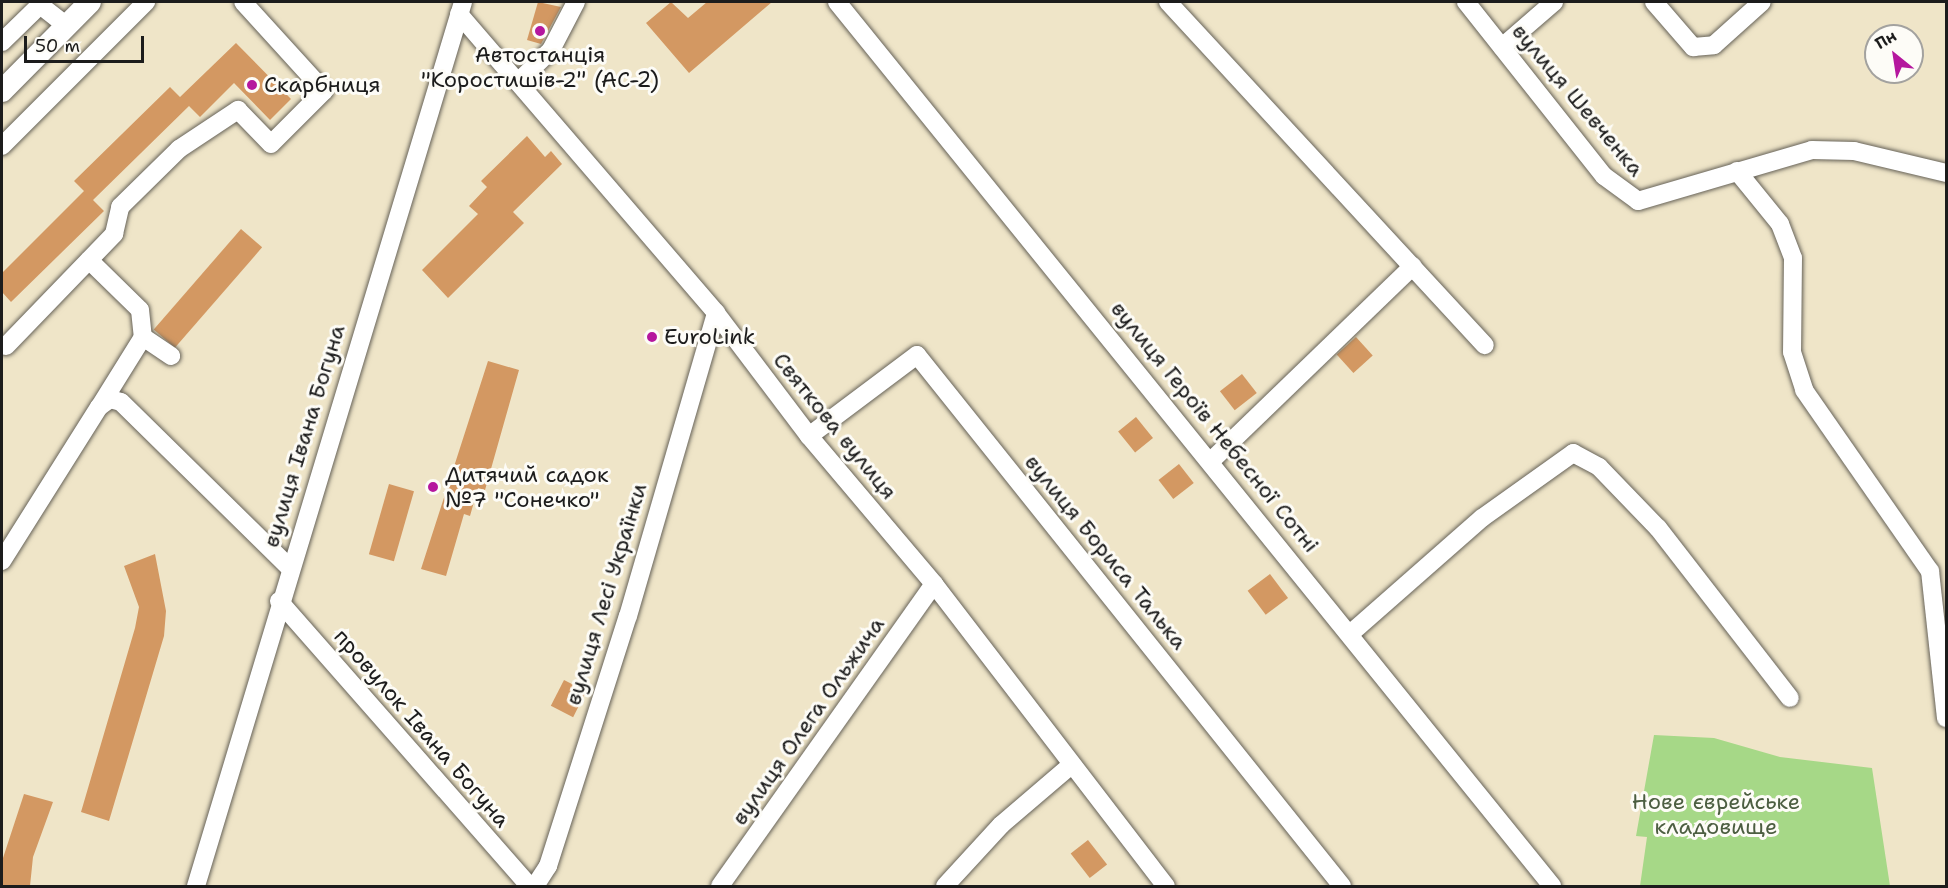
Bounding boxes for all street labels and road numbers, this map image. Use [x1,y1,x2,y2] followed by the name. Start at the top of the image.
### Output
[1507,18,1649,182] street label: вулиця Шевченка
[1105,296,1325,558] street label: вулиця Героїв Небесної Сотні
[258,322,350,550] street label: вулиця Івана Богуна
[768,347,902,505] street label: Святкова вулиця
[1019,449,1193,655] street label: вулиця Бориса Талька
[560,480,652,708] street label: вулиця Лесі Українки
[726,612,890,830] street label: вулиця Олега Ольжича
[329,623,515,833] street label: провулок Івана Богуна

